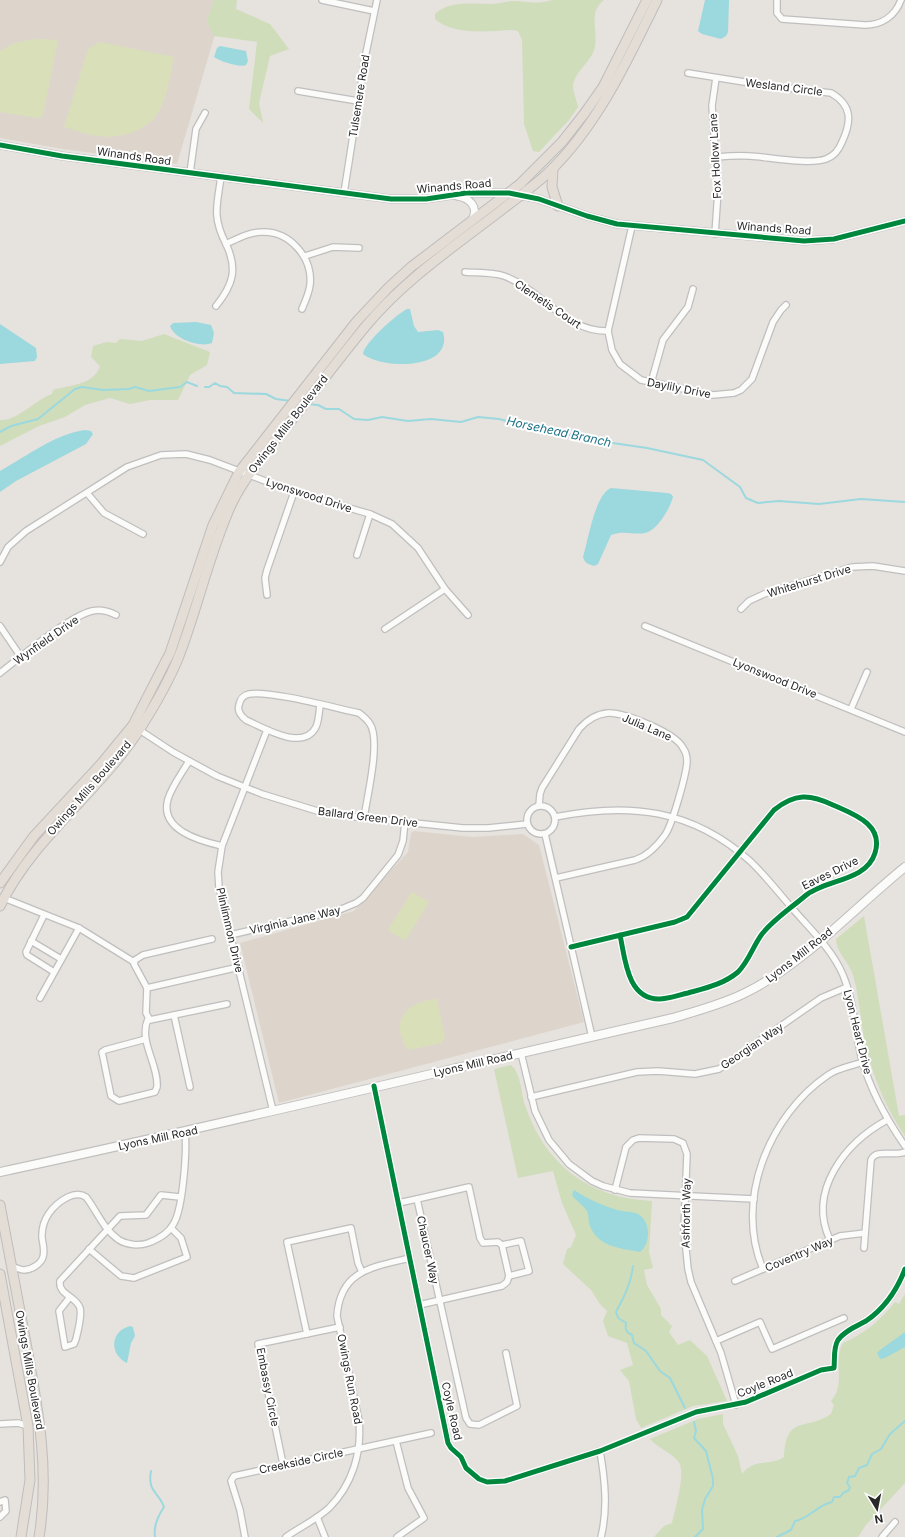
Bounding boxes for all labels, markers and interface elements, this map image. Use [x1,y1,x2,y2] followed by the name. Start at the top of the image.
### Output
[346,54,372,138] street label: Tulsemere Road
[745,75,823,99] street label: Wesland Circle
[706,113,724,199] street label: Fox Hollow Lane
[96,144,172,168] street label: Winands Road
[416,176,492,196] street label: Winands Road
[736,218,812,238] street label: Winands Road
[512,277,584,332] street label: Clemetis Court
[245,372,331,476] street label: Owings Mills Boulevard
[646,375,712,401] street label: Daylily Drive
[505,413,613,450] water label: Horsehead Branch
[264,475,354,515] street label: Lyonswood Drive
[765,562,853,600] street label: Whitehurst Drive
[11,612,81,668] street label: Wynfield Drive
[731,655,819,701] street label: Lyonswood Drive
[620,710,674,744] street label: Julia Lane
[44,738,134,838] street label: Owings Mills Boulevard
[317,804,419,830] street label: Ballard Green Drive
[799,853,861,893] street label: Eaves Drive
[213,886,247,974] street label: Plinlimmon Drive
[248,903,342,937] street label: Virginia Jane Way
[763,925,835,985] street label: Lyons Mill Road
[841,988,875,1076] street label: Lyon Heart Drive
[718,1020,786,1072] street label: Georgian Way
[432,1048,514,1080] street label: Lyons Mill Road
[117,1123,199,1153] street label: Lyons Mill Road
[678,1178,694,1248] street label: Ashforth Way
[414,1214,442,1286] street label: Chaucer Way
[763,1233,835,1275] street label: Coventry Way
[13,1309,47,1431] street label: Owings Mills Boulevard
[334,1333,366,1425] street label: Owings Run Road
[253,1346,283,1428] street label: Embassy Circle
[735,1365,795,1401] street label: Coyle Road
[439,1381,465,1441] street label: Coyle Road
[258,1445,344,1477] street label: Creekside Circle
[857,1489,897,1529] north arrow
[873,1511,884,1526] text: N

